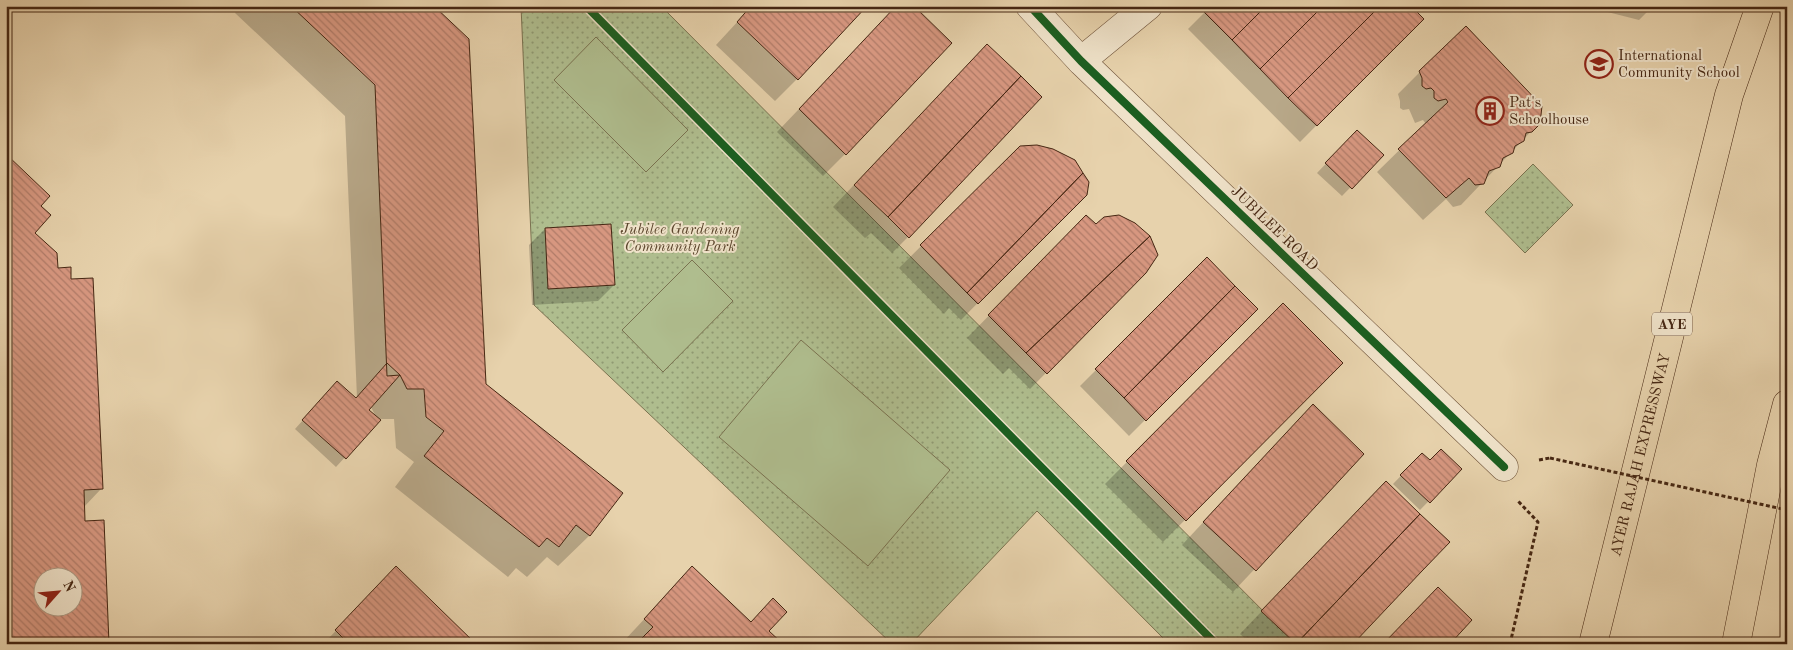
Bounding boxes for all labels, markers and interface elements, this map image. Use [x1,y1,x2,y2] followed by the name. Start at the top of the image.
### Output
[1584,49,1614,79] school or university icon: International Community School
[1618,49,1740,81] place label: International Community School
[1475,96,1505,126] building icon: Pat's Schoolhouse
[1509,96,1589,128] place label: Pat's Schoolhouse
[1228,184,1320,274] street label: JUBILEE ROAD
[621,223,739,255] park label: Jubilee Gardening Community Park
[1652,312,1692,336] road number: AYE
[1609,352,1674,558] street label: AYER RAJAH EXPRESSWAY
[32,568,82,618] north arrow
[60,579,77,595] text: N

